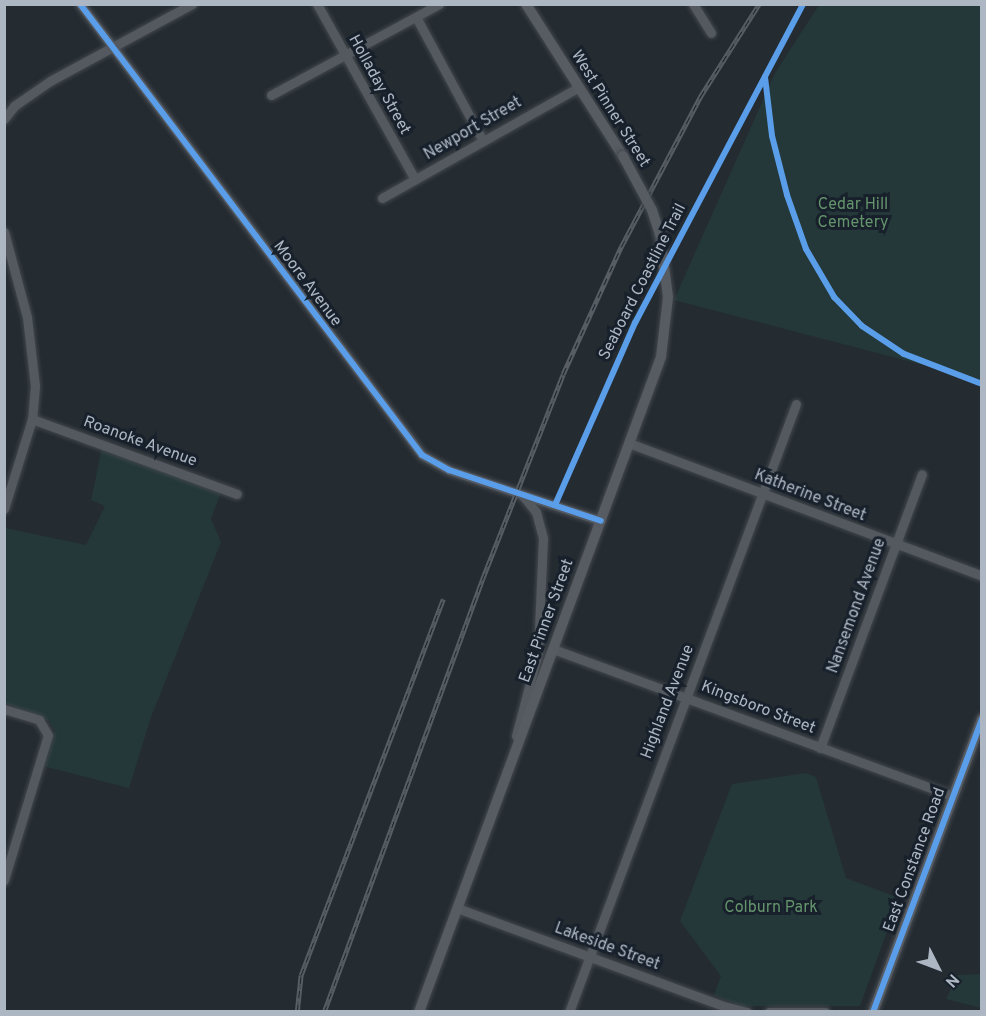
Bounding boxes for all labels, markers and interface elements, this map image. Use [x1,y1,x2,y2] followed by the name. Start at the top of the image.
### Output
[344,32,414,138] street label: Holladay Street
[566,47,654,171] street label: West Pinner Street
[421,93,525,165] street label: Newport Street
[818,195,888,233] park label: Cedar Hill Cemetery
[595,200,691,364] street label: Seaboard Coastline Trail
[268,237,346,331] street label: Moore Avenue
[80,412,200,472] street label: Roanoke Avenue
[751,466,869,526] street label: Katherine Street
[824,536,890,676] street label: Nansemond Avenue
[516,556,578,686] street label: East Pinner Street
[637,642,699,762] street label: Highland Avenue
[698,677,818,739] street label: Kingsboro Street
[880,785,950,935] street label: East Constance Road
[724,898,818,918] park label: Colburn Park
[552,919,662,975] street label: Lakeside Street
[908,938,968,998] north arrow
[940,969,963,991] text: N

